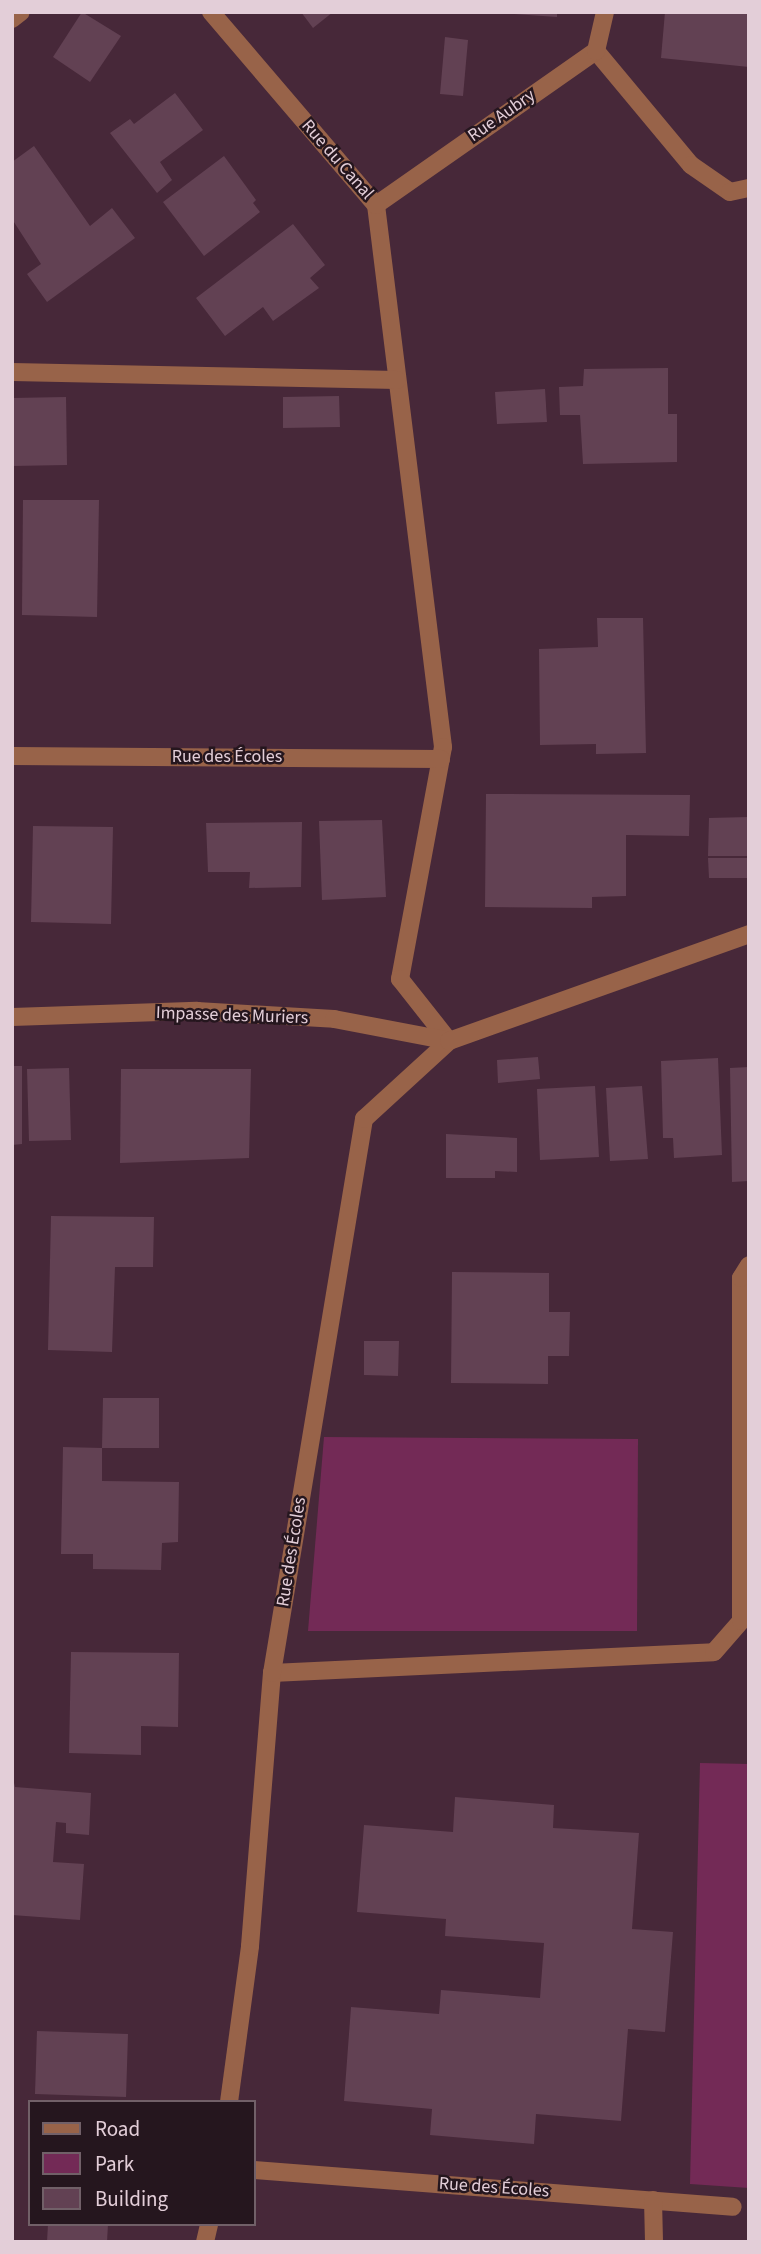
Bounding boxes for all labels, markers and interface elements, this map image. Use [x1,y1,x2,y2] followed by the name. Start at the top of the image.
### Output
[464,85,540,147] street label: Rue Aubry
[296,116,378,204] street label: Rue du Canal
[172,746,282,768] street label: Rue des Écoles
[155,1003,309,1029] street label: Impasse des Muriers
[273,1496,311,1608] street label: Rue des Écoles
[28,2100,256,2226] legend
[95,2114,140,2144] text: Road
[95,2149,134,2179] text: Park
[438,2173,550,2203] street label: Rue des Écoles
[95,2184,168,2214] text: Building

